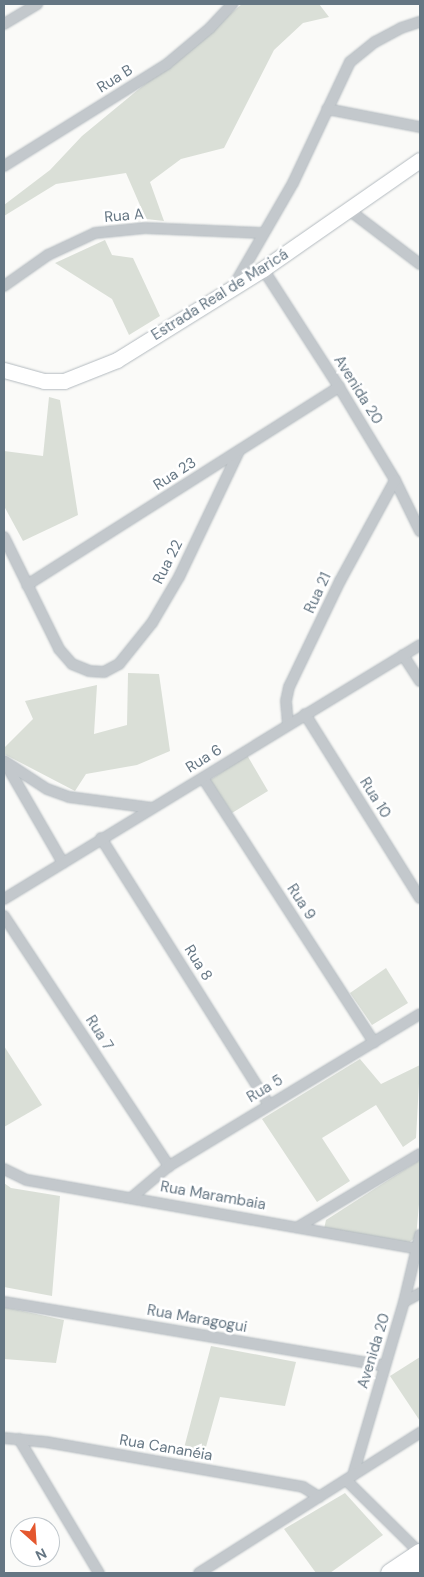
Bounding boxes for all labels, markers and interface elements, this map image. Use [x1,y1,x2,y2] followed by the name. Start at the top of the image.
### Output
[94,61,136,97] street label: Rua B
[103,205,145,227] street label: Rua A
[148,246,292,344] street label: Estrada Real de Maricá
[330,352,386,428] street label: Avenida 20
[150,454,200,494] street label: Rua 23
[149,537,187,587] street label: Rua 22
[301,570,335,616] street label: Rua 21
[183,741,225,777] street label: Rua 6
[356,774,394,822] street label: Rua 10
[283,881,319,923] street label: Rua 9
[180,942,216,984] street label: Rua 8
[81,1012,117,1054] street label: Rua 7
[244,1071,286,1107] street label: Rua 5
[159,1178,267,1214] street label: Rua Marambaia
[146,1301,248,1337] street label: Rua Maragogui
[354,1311,394,1391] street label: Avenida 20
[118,1431,214,1465] street label: Rua Cananéia
[10,1517,60,1567] north arrow
[33,1544,50,1565] text: N

